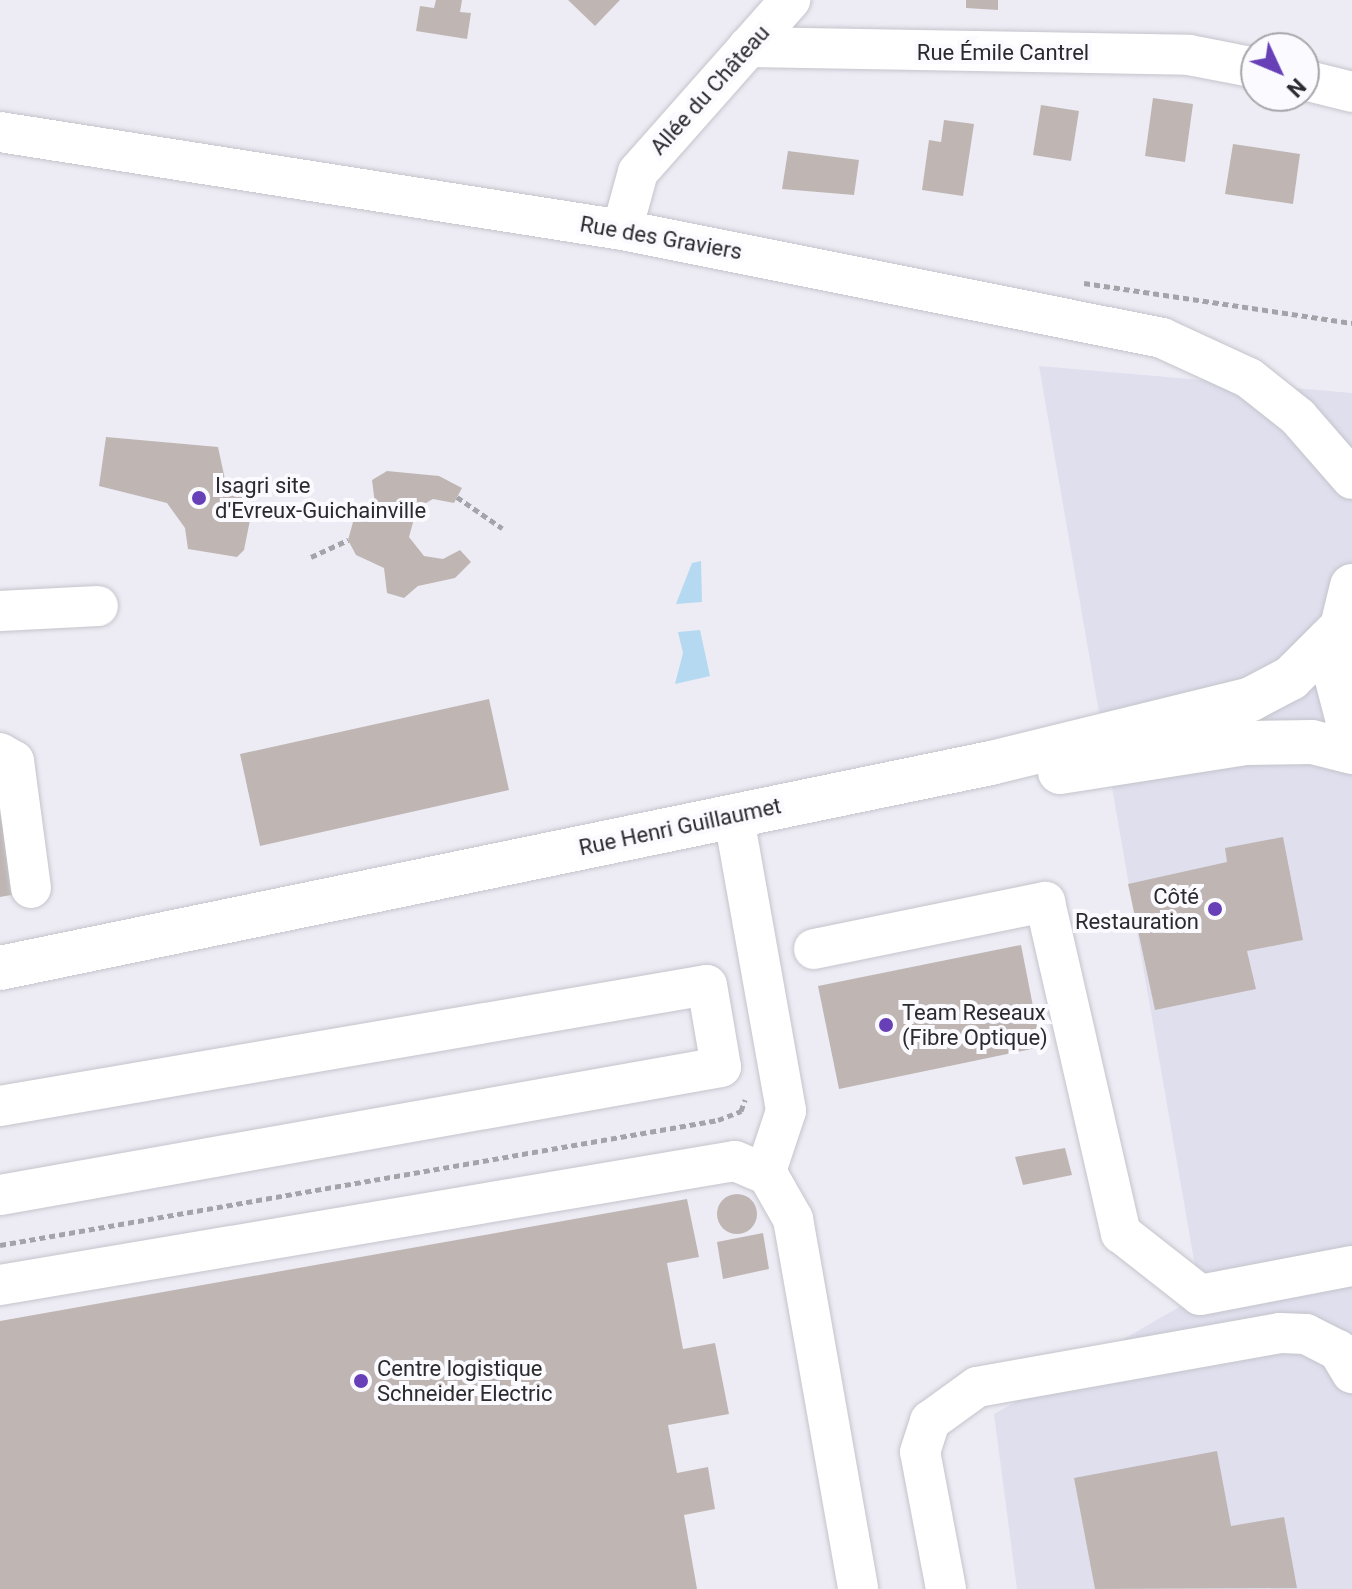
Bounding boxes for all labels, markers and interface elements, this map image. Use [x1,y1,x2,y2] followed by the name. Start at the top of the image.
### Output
[645,20,775,160] street label: Allée du Château
[1240,32,1320,112] north arrow
[917,40,1089,66] street label: Rue Émile Cantrel
[1282,73,1311,102] text: N
[578,211,744,265] street label: Rue des Graviers
[215,472,426,524] place label: Isagri site d'Evreux-Guichainville
[190,489,208,507] marker: Isagri site d'Evreux-Guichainville
[577,793,783,861] street label: Rue Henri Guillaumet
[1075,883,1199,934] place label: Côté Restauration
[1206,900,1224,918] marker: Côté Restauration
[902,999,1048,1050] place label: Team Reseaux (Fibre Optique)
[877,1016,895,1034] marker: Team Reseaux (Fibre Optique)
[377,1355,552,1406] place label: Centre logistique Schneider Electric
[352,1372,370,1390] marker: Centre logistique Schneider Electric

